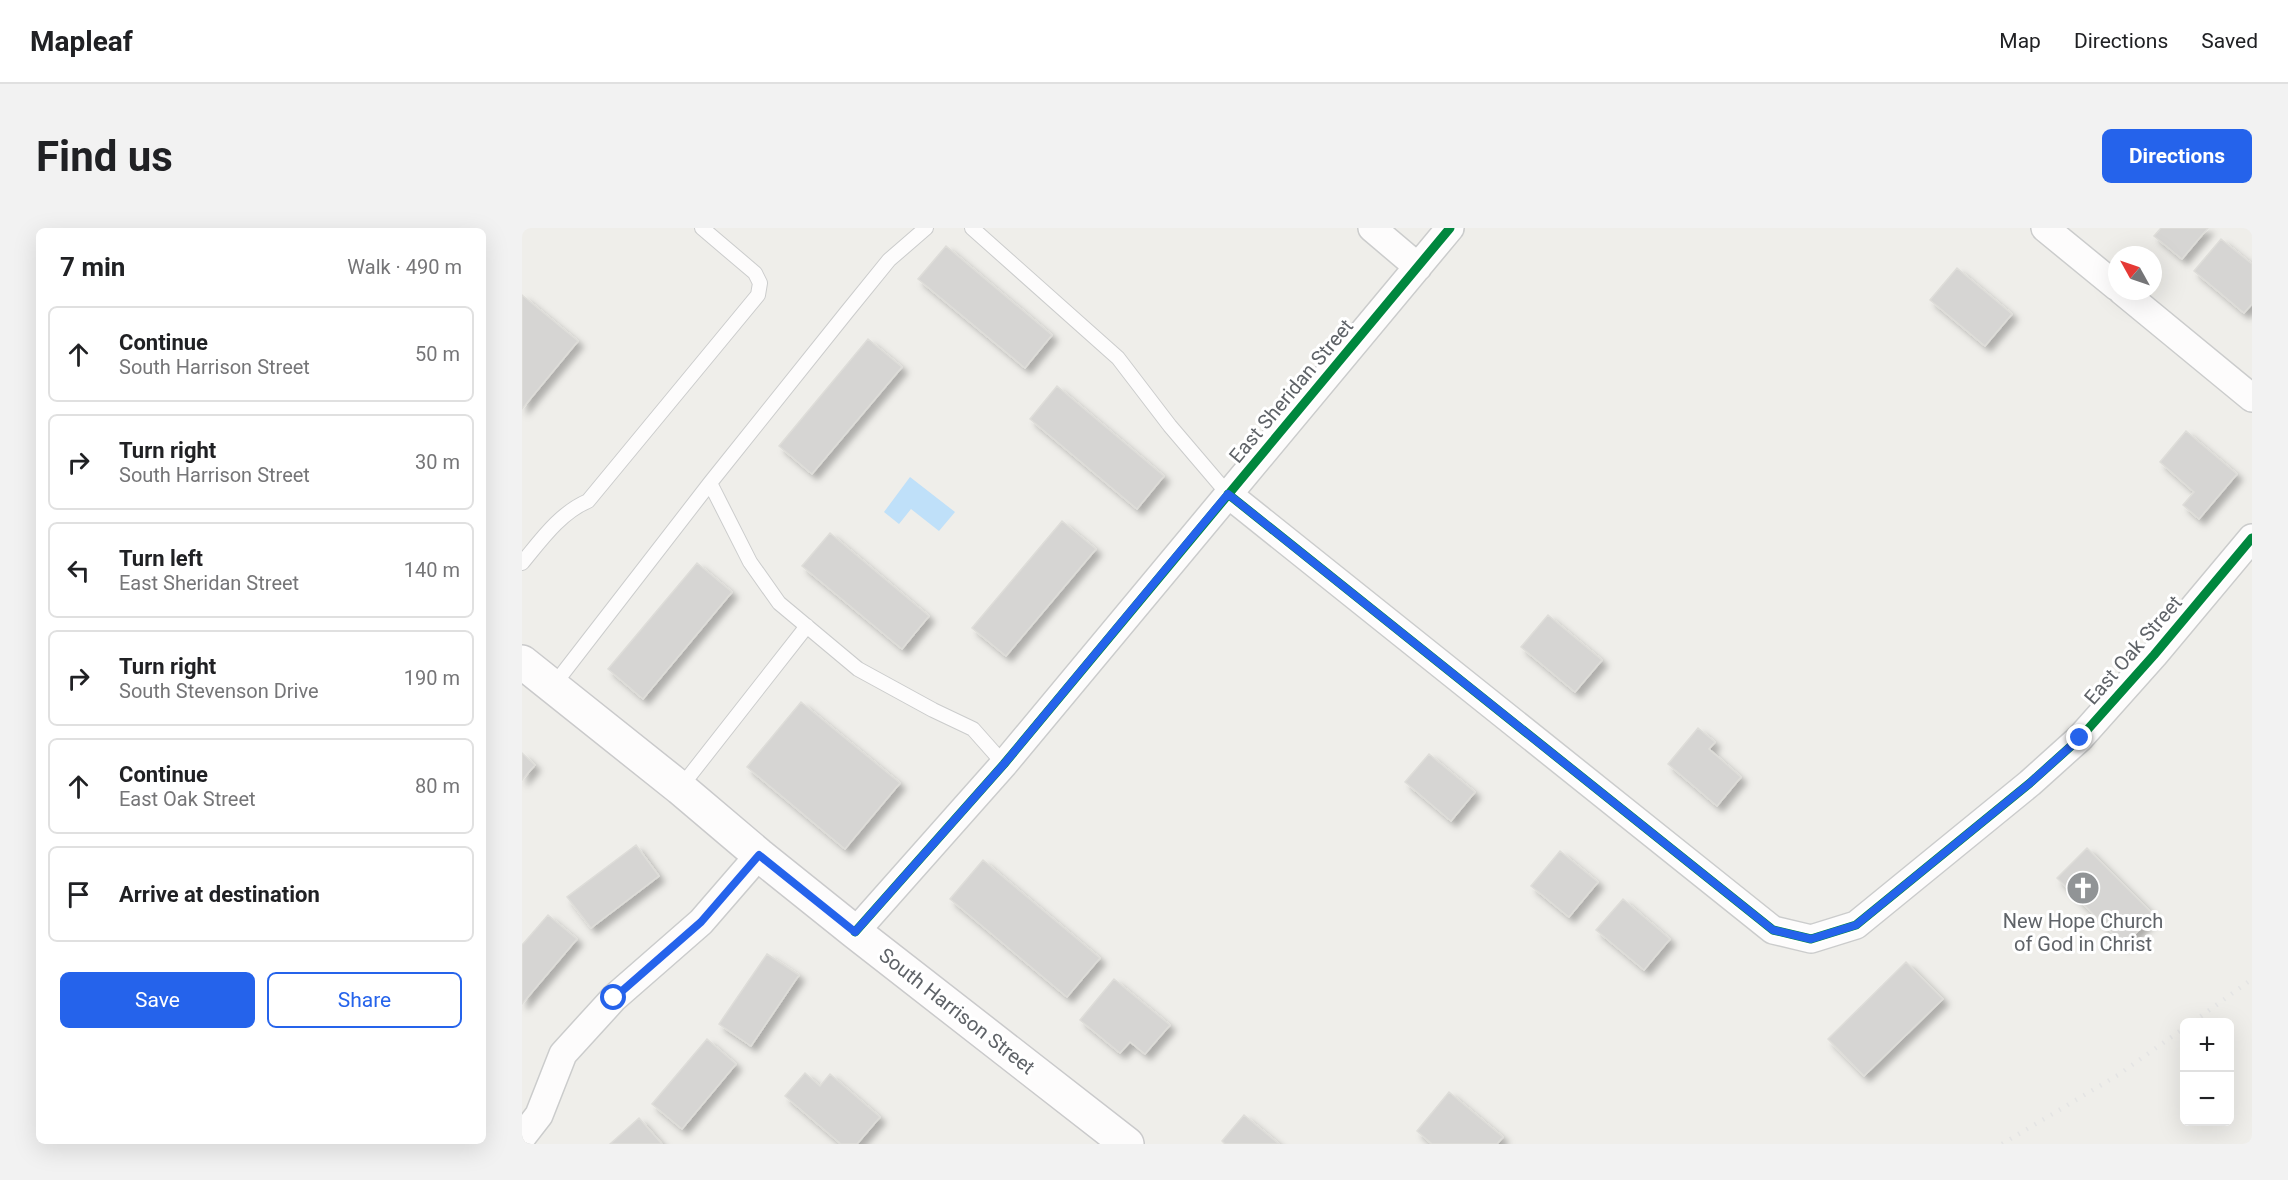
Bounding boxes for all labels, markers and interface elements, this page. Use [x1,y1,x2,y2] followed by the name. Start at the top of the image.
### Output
[30,25,133,58] text: Mapleaf
[1999,29,2041,53] text: Map
[2074,29,2168,53] text: Directions
[2201,29,2258,53] text: Saved
[2102,129,2252,183] button: Directions
[36,132,173,181] text: Find us
[2108,246,2162,300] north arrow
[60,252,125,282] text: 7 min
[347,255,462,279] text: Walk · 490 m
[1224,314,1358,468] street label: East Sheridan Street
[119,330,208,355] text: Continue
[62,338,95,371] icon: ahead
[415,342,460,366] text: 50 m
[119,355,310,379] text: South Harrison Street
[119,438,216,463] text: Turn right
[62,446,95,479] icon: right
[415,450,460,474] text: 30 m
[119,463,310,487] text: South Harrison Street
[119,546,203,571] text: Turn left
[62,554,95,587] icon: left
[404,558,460,582] text: 140 m
[119,571,299,595] text: East Sheridan Street
[2079,591,2187,709] street label: East Oak Street
[119,654,216,679] text: Turn right
[62,662,95,695] icon: right
[404,666,460,690] text: 190 m
[119,679,319,703] text: South Stevenson Drive
[2066,724,2092,750] route end
[119,762,208,787] text: Continue
[62,770,95,803] icon: ahead
[415,774,460,798] text: 80 m
[119,787,256,811] text: East Oak Street
[2065,870,2101,906] church icon: New Hope Church of God in Christ
[62,878,95,911] icon: arrive
[119,882,320,907] text: Arrive at destination
[2003,909,2163,956] place label: New Hope Church of God in Christ
[874,943,1040,1079] street label: South Harrison Street
[60,972,255,1028] button: Save
[267,972,462,1028] button: Share
[600,984,626,1010] route start
[2180,1018,2234,1126] map controls
[2180,1018,2234,1072] button: +
[2180,1072,2234,1126] button: −

